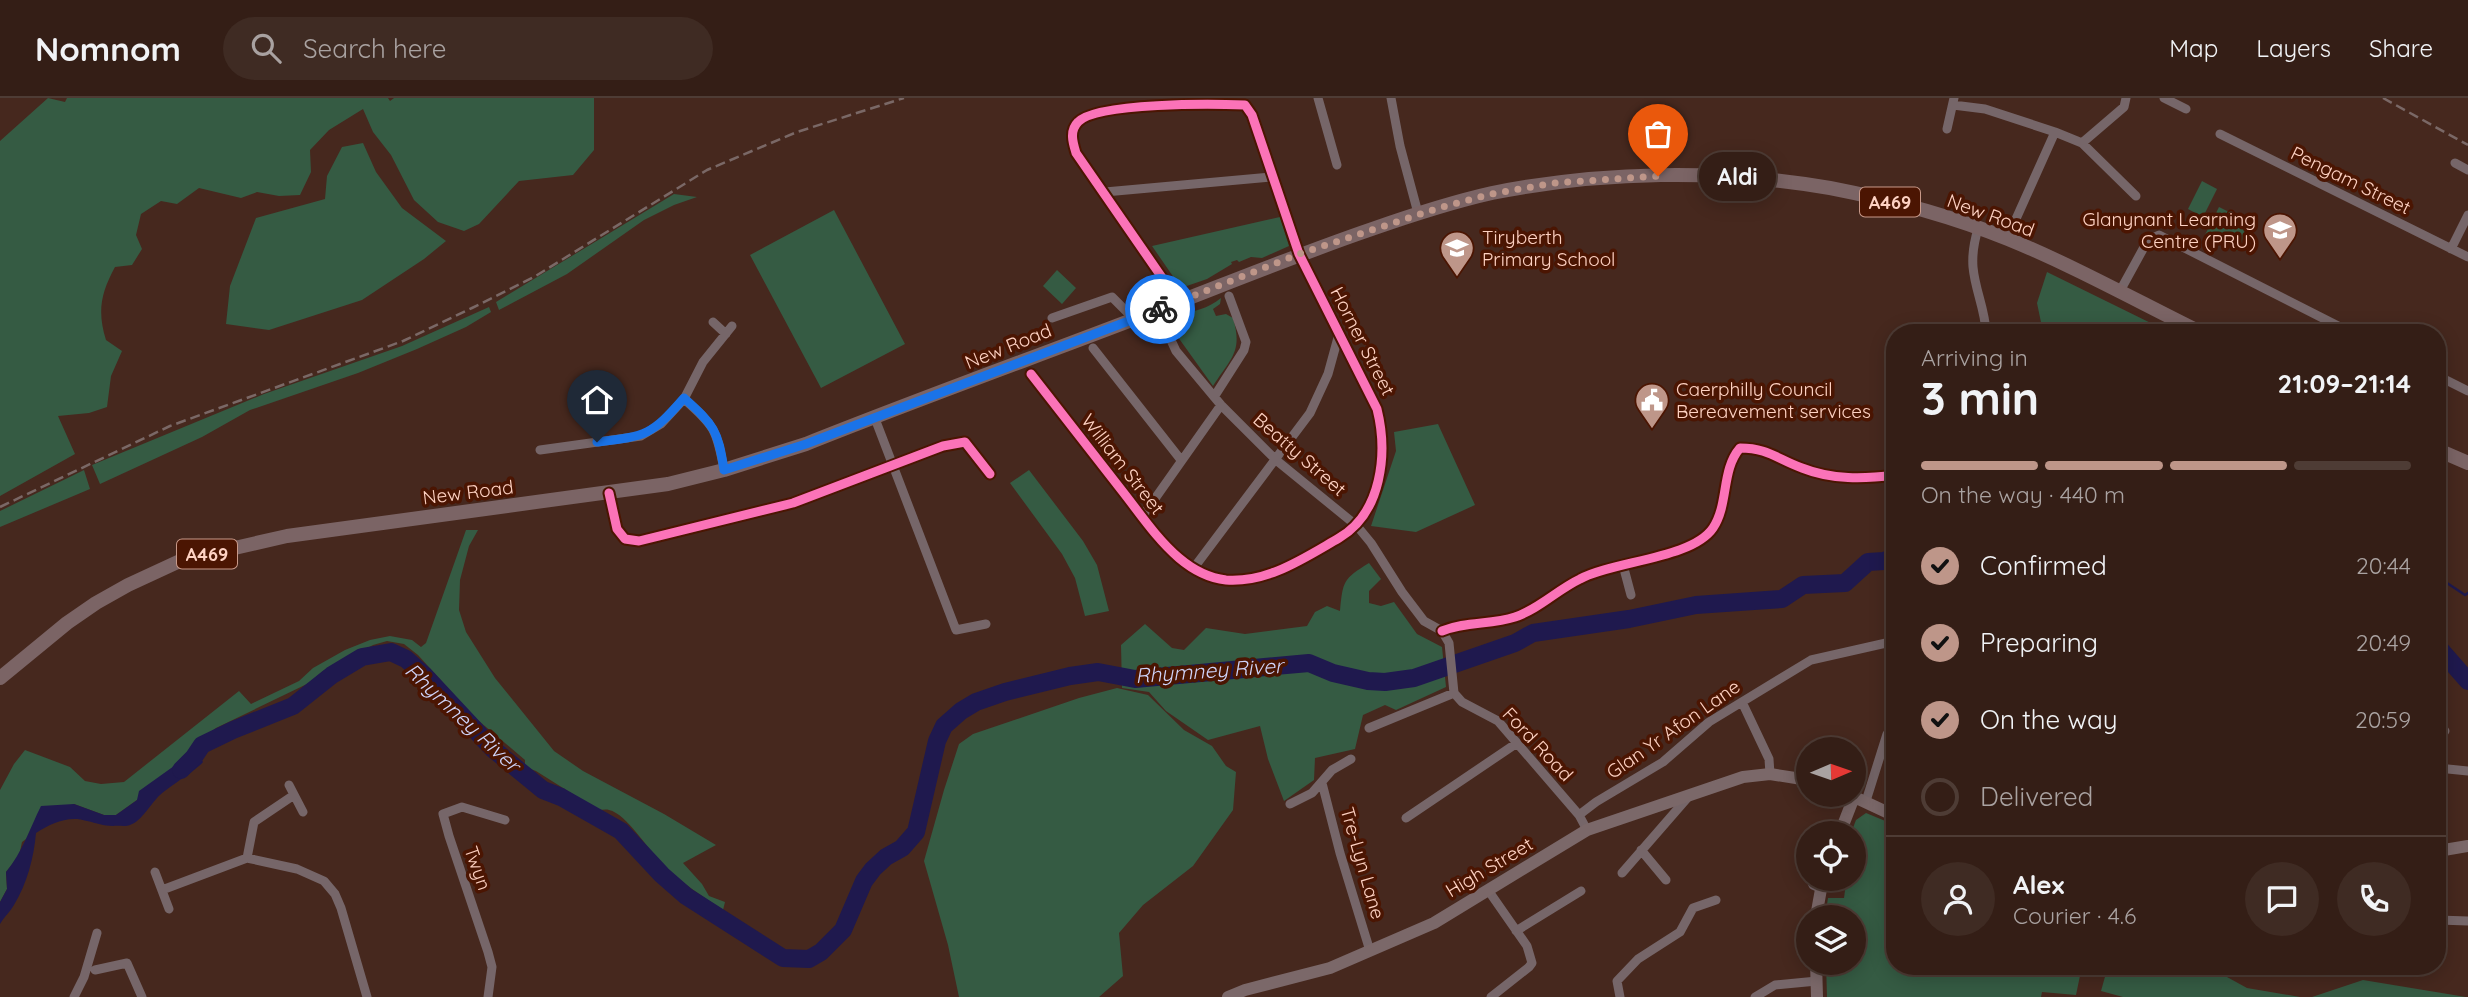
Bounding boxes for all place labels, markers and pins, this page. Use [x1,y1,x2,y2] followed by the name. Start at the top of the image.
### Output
[1628,104,1688,176] pin
[1700,152,1777,200] callout: Aldi
[2082,207,2256,253] place label: Glanynant Learning Centre (PRU)
[2261,211,2299,260] school or university icon: Glanynant Learning Centre (PRU)
[1482,225,1615,271] place label: Tiryberth Primary School
[1438,229,1476,278] school or university icon: Tiryberth Primary School
[567,370,627,442] pin
[1676,377,1871,423] place label: Caerphilly Council Bereavement services
[1633,381,1671,430] public building icon: Caerphilly Council Bereavement services

